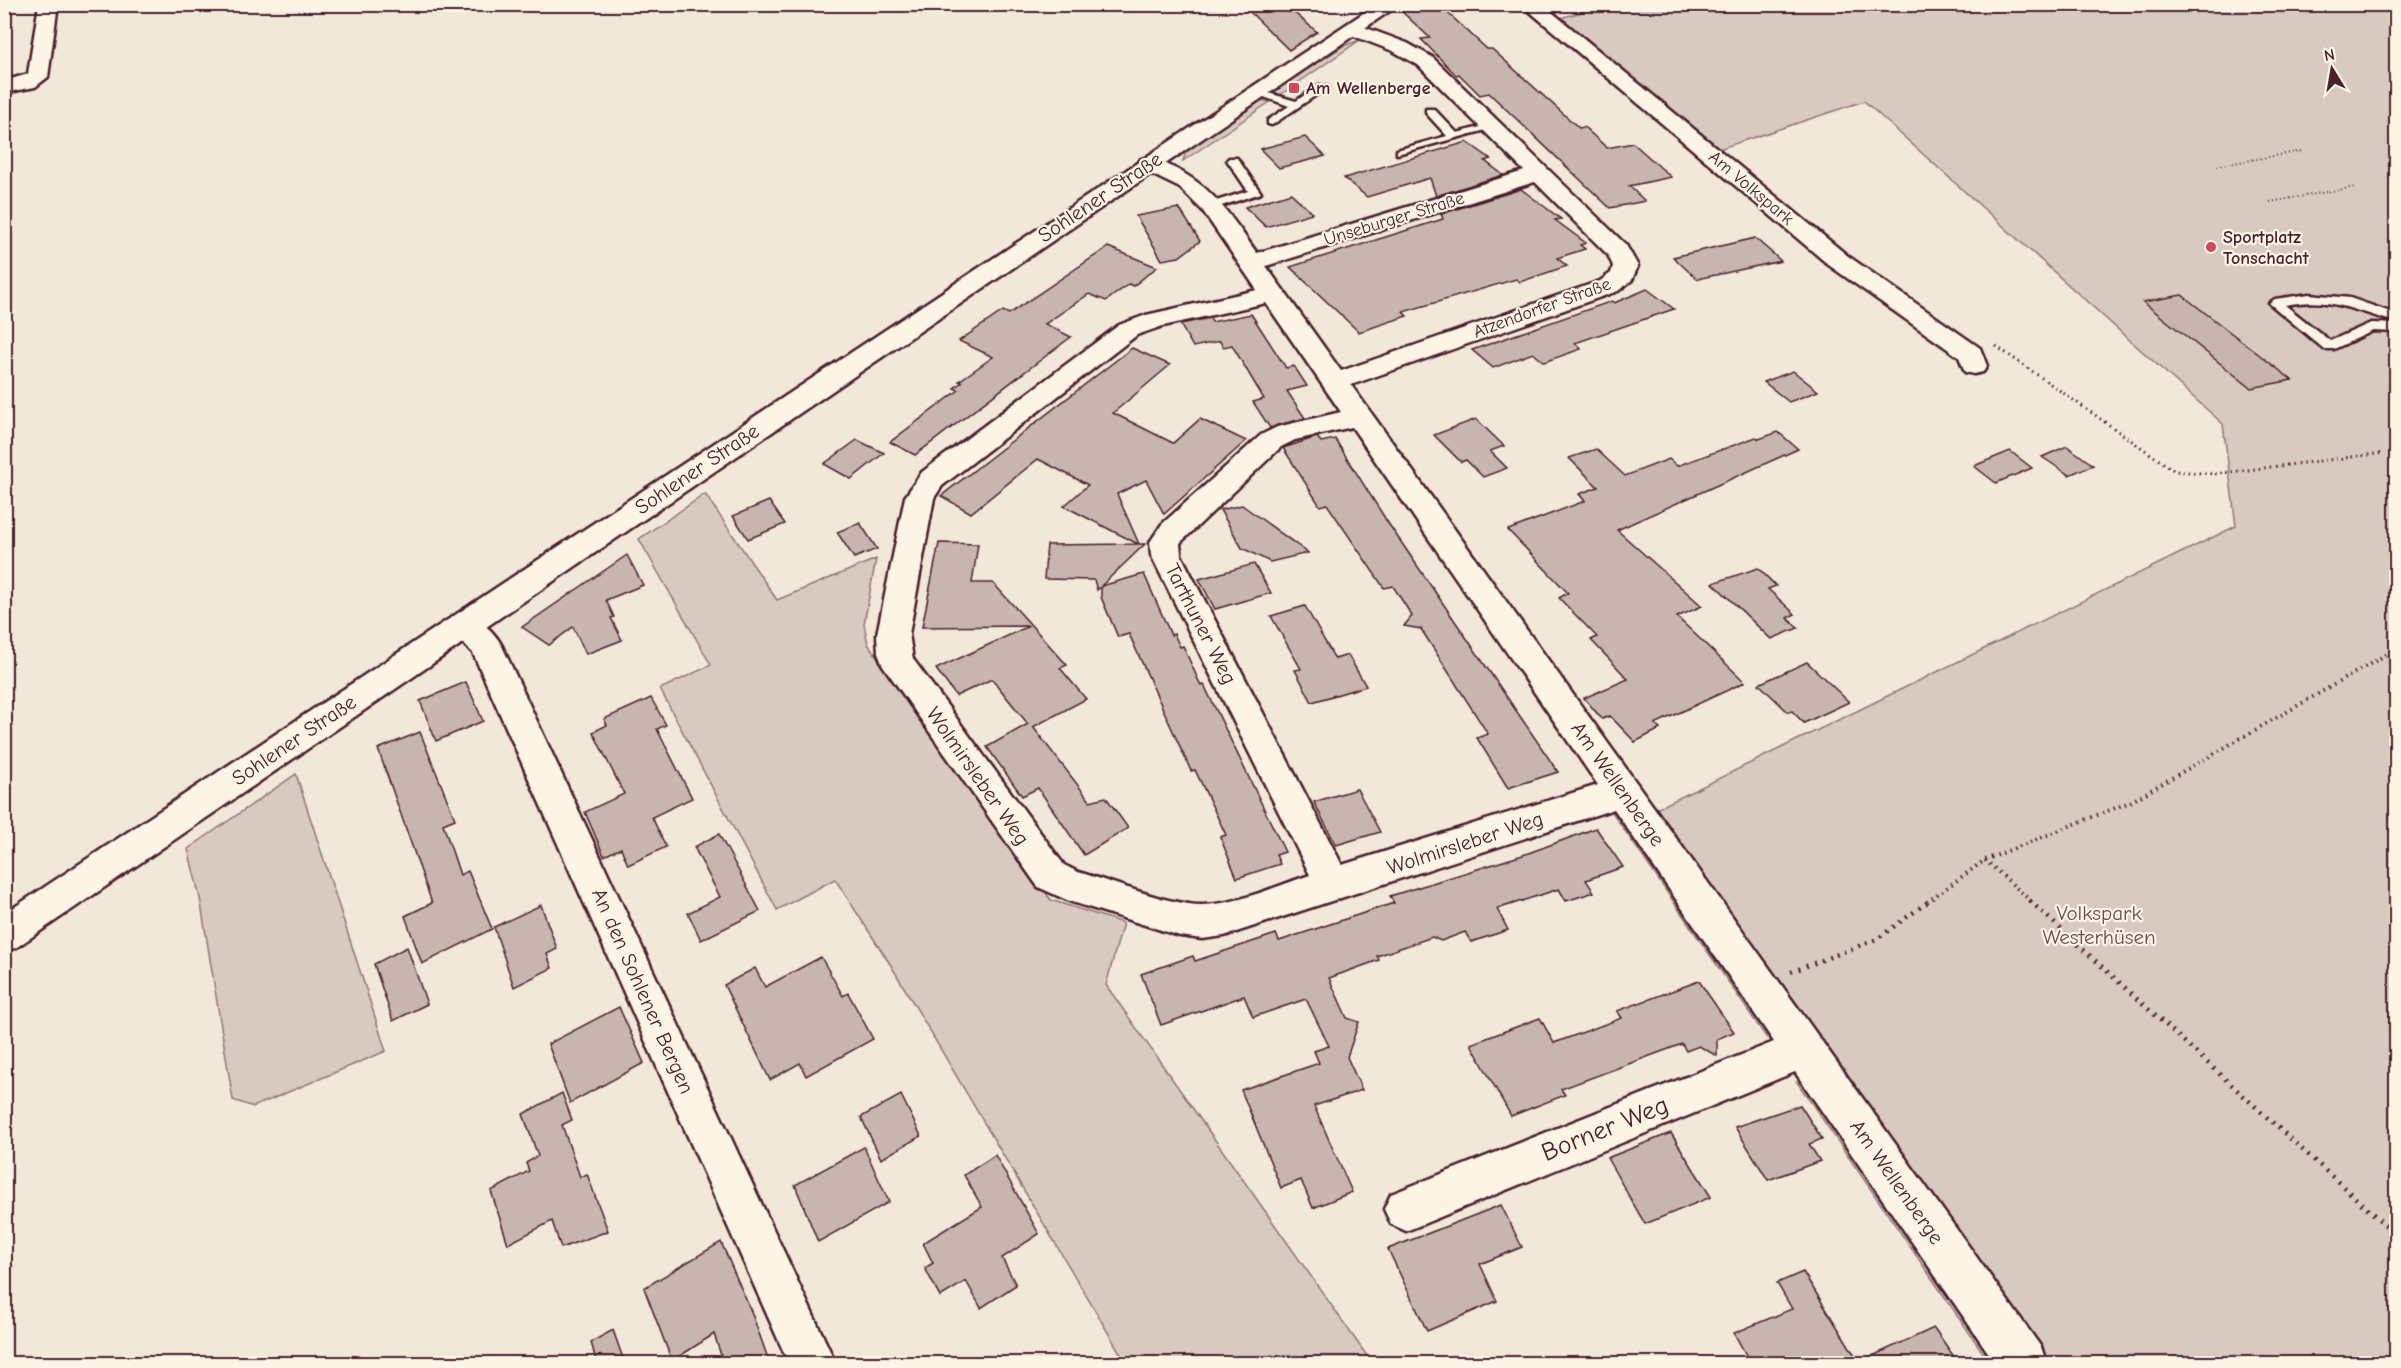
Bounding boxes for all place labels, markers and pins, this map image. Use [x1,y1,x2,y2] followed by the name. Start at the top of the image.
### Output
[1306,78,1431,99] place label: Am Wellenberge
[1287,81,1301,95] marker: Am Wellenberge
[2223,227,2310,269] place label: Sportplatz Tonschacht
[2204,240,2218,254] marker: Sportplatz Tonschacht

